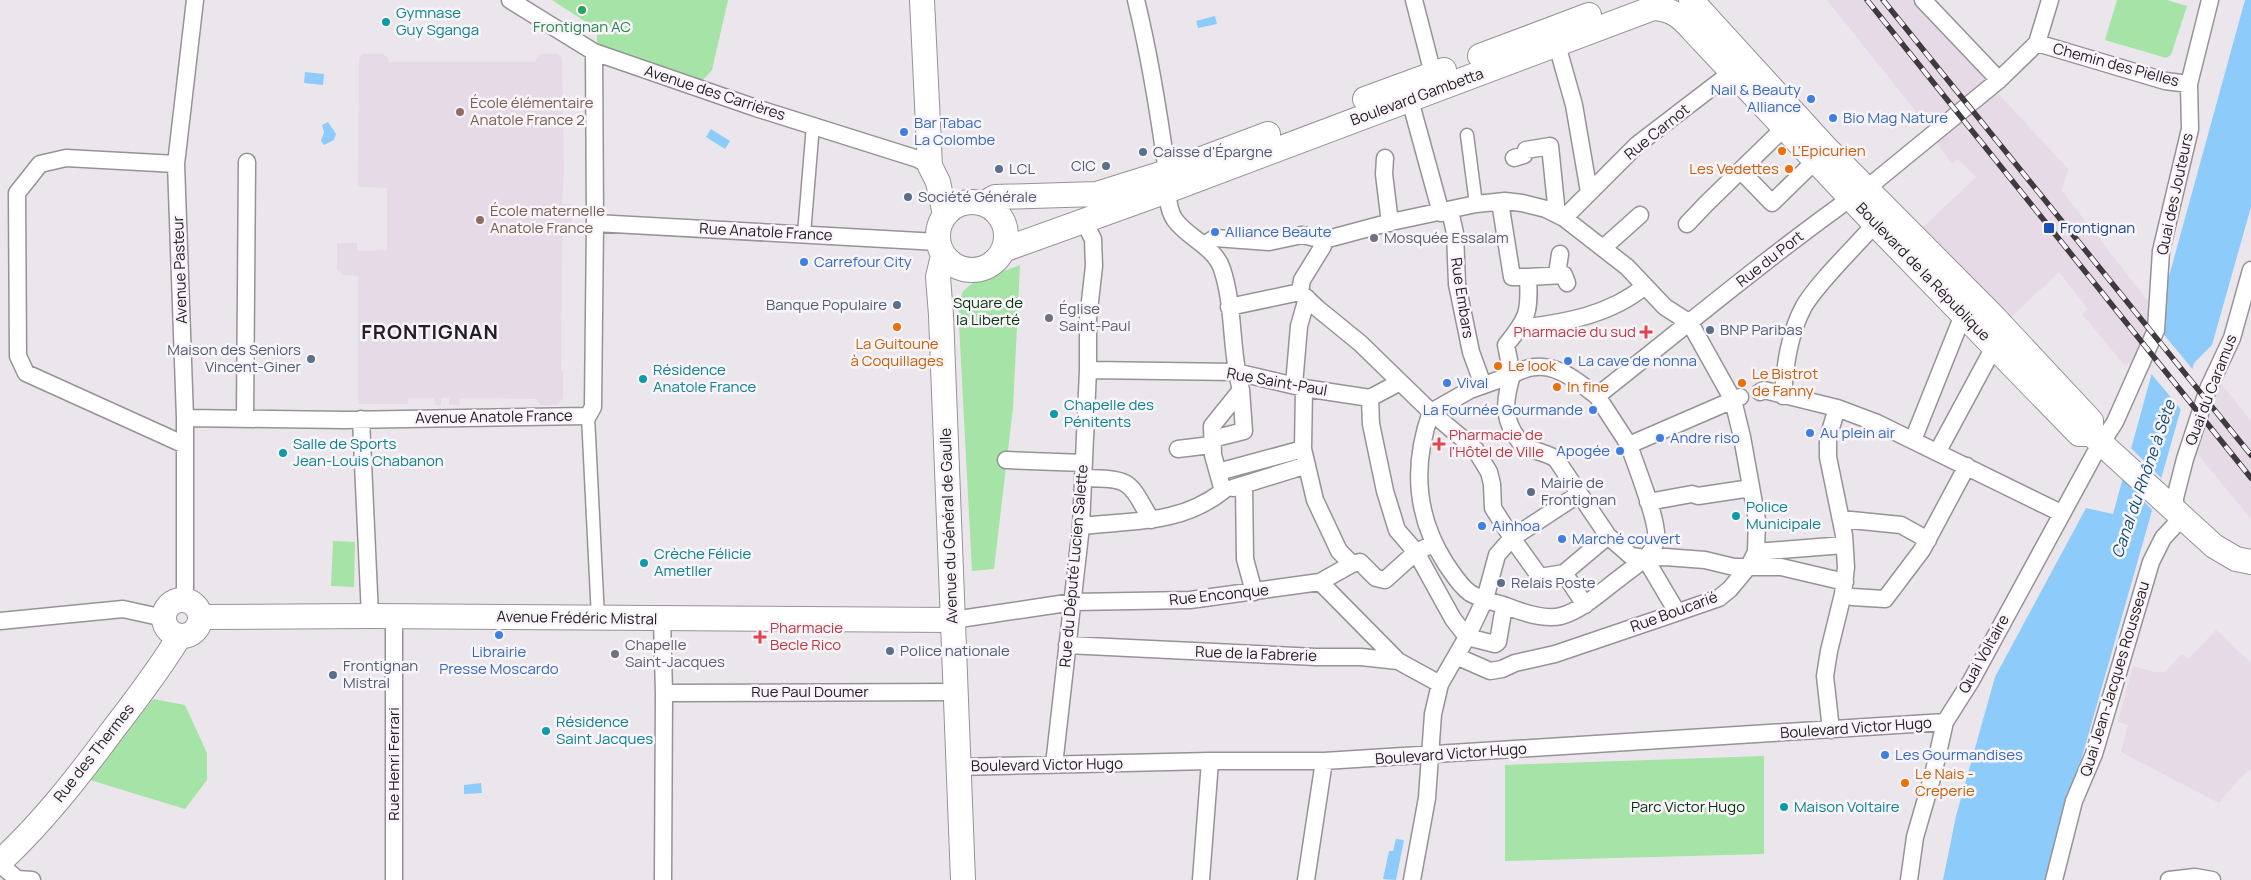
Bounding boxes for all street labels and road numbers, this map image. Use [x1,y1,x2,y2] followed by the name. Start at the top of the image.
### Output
[2051,38,2182,91] street label: Chemin des Pielles
[642,60,788,125] street label: Avenue des Carrières
[1347,63,1486,130] street label: Boulevard Gambetta
[1620,99,1694,164] street label: Rue Carnot
[2151,131,2198,257] street label: Quai des Jouteurs
[1851,198,1995,346] street label: Boulevard de la République
[167,215,192,324] street label: Avenue Pasteur
[699,218,833,245] street label: Rue Anatole France
[1732,226,1808,292] street label: Rue du Port
[1446,256,1479,340] street label: Rue Embars
[2180,331,2241,448] street label: Quai du Caramus
[1225,362,1329,401] street label: Rue Saint-Paul
[415,405,573,428] street label: Avenue Anatole France
[935,427,962,624] street label: Avenue du Général de Gaulle
[1054,463,1093,668] street label: Rue du Député Lucien Salette
[1168,579,1270,610] street label: Rue Enconque
[2075,579,2154,779] street label: Quai Jean-Jacques Rousseau
[1627,586,1721,637] street label: Rue Boucarié
[496,606,658,629] street label: Avenue Frédéric Mistral
[1953,610,2014,697] street label: Quai Voltaire
[1195,641,1317,666] street label: Rue de la Fabrerie
[751,681,869,702] street label: Rue Paul Doumer
[48,699,139,806] street label: Rue des Thermes
[383,707,404,821] street label: Rue Henri Ferrari
[1779,712,1933,743] street label: Boulevard Victor Hugo
[1374,738,1528,769] street label: Boulevard Victor Hugo
[971,753,1123,776] street label: Boulevard Victor Hugo

